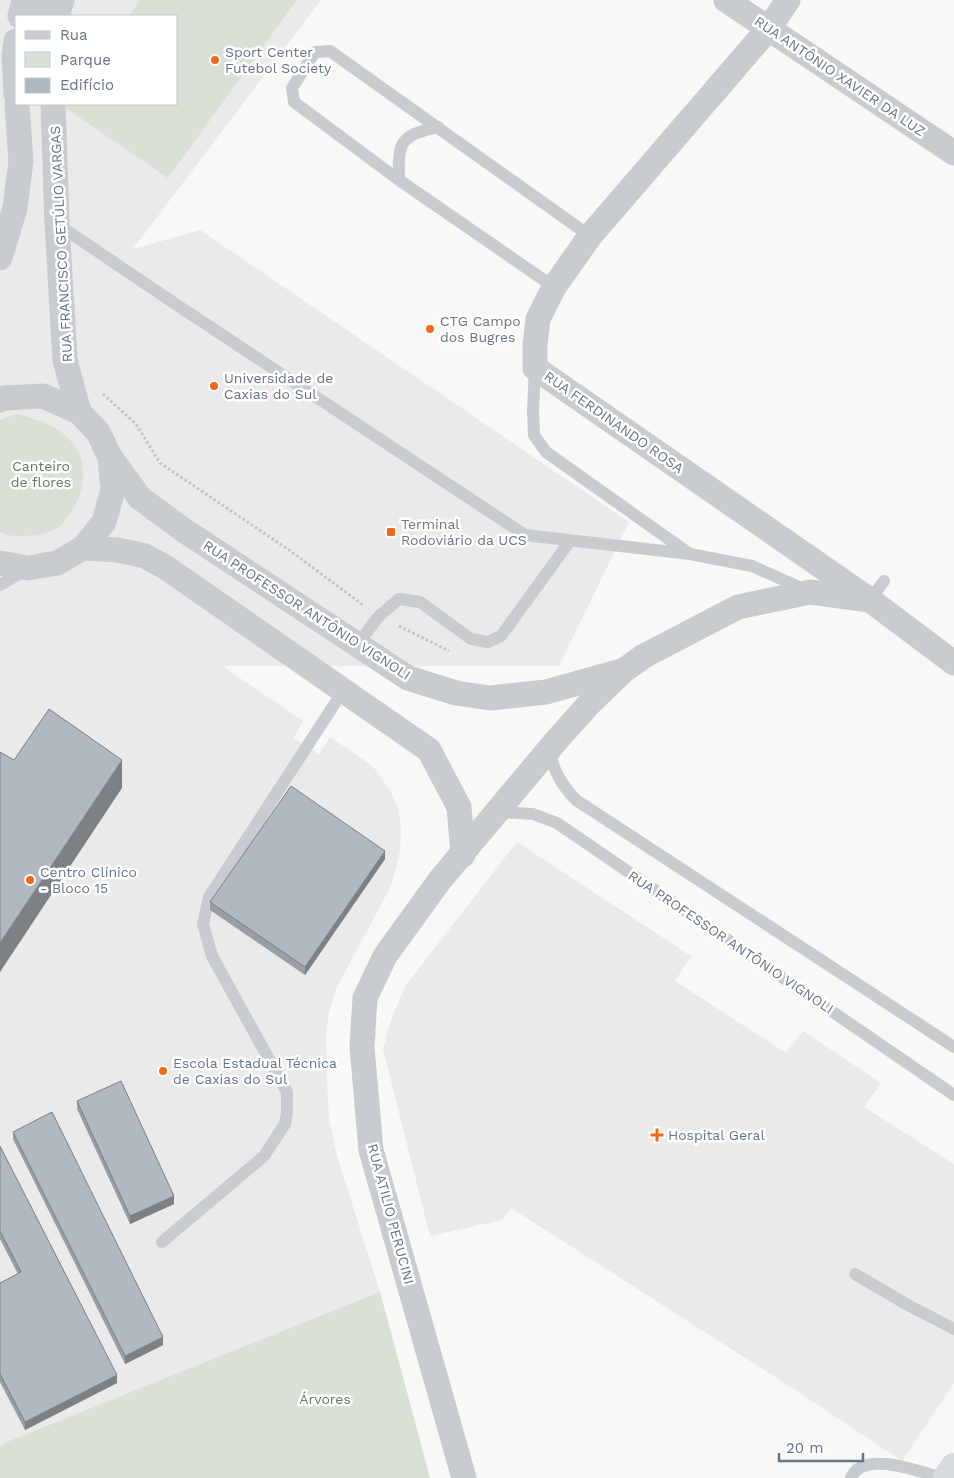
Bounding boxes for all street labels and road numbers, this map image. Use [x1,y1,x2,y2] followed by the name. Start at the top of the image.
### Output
[752,13,928,139] street label: RUA ANTÔNIO XAVIER DA LUZ
[47,125,75,363] street label: RUA FRANCISCO GETÚLIO VARGAS
[541,368,687,476] street label: RUA FERDINANDO ROSA
[200,537,414,683] street label: RUA PROFESSOR ANTÔNIO VIGNOLI
[625,867,837,1017] street label: RUA PROFESSOR ANTÔNIO VIGNOLI
[365,1142,417,1286] street label: RUA ATILIO PERUCINI

